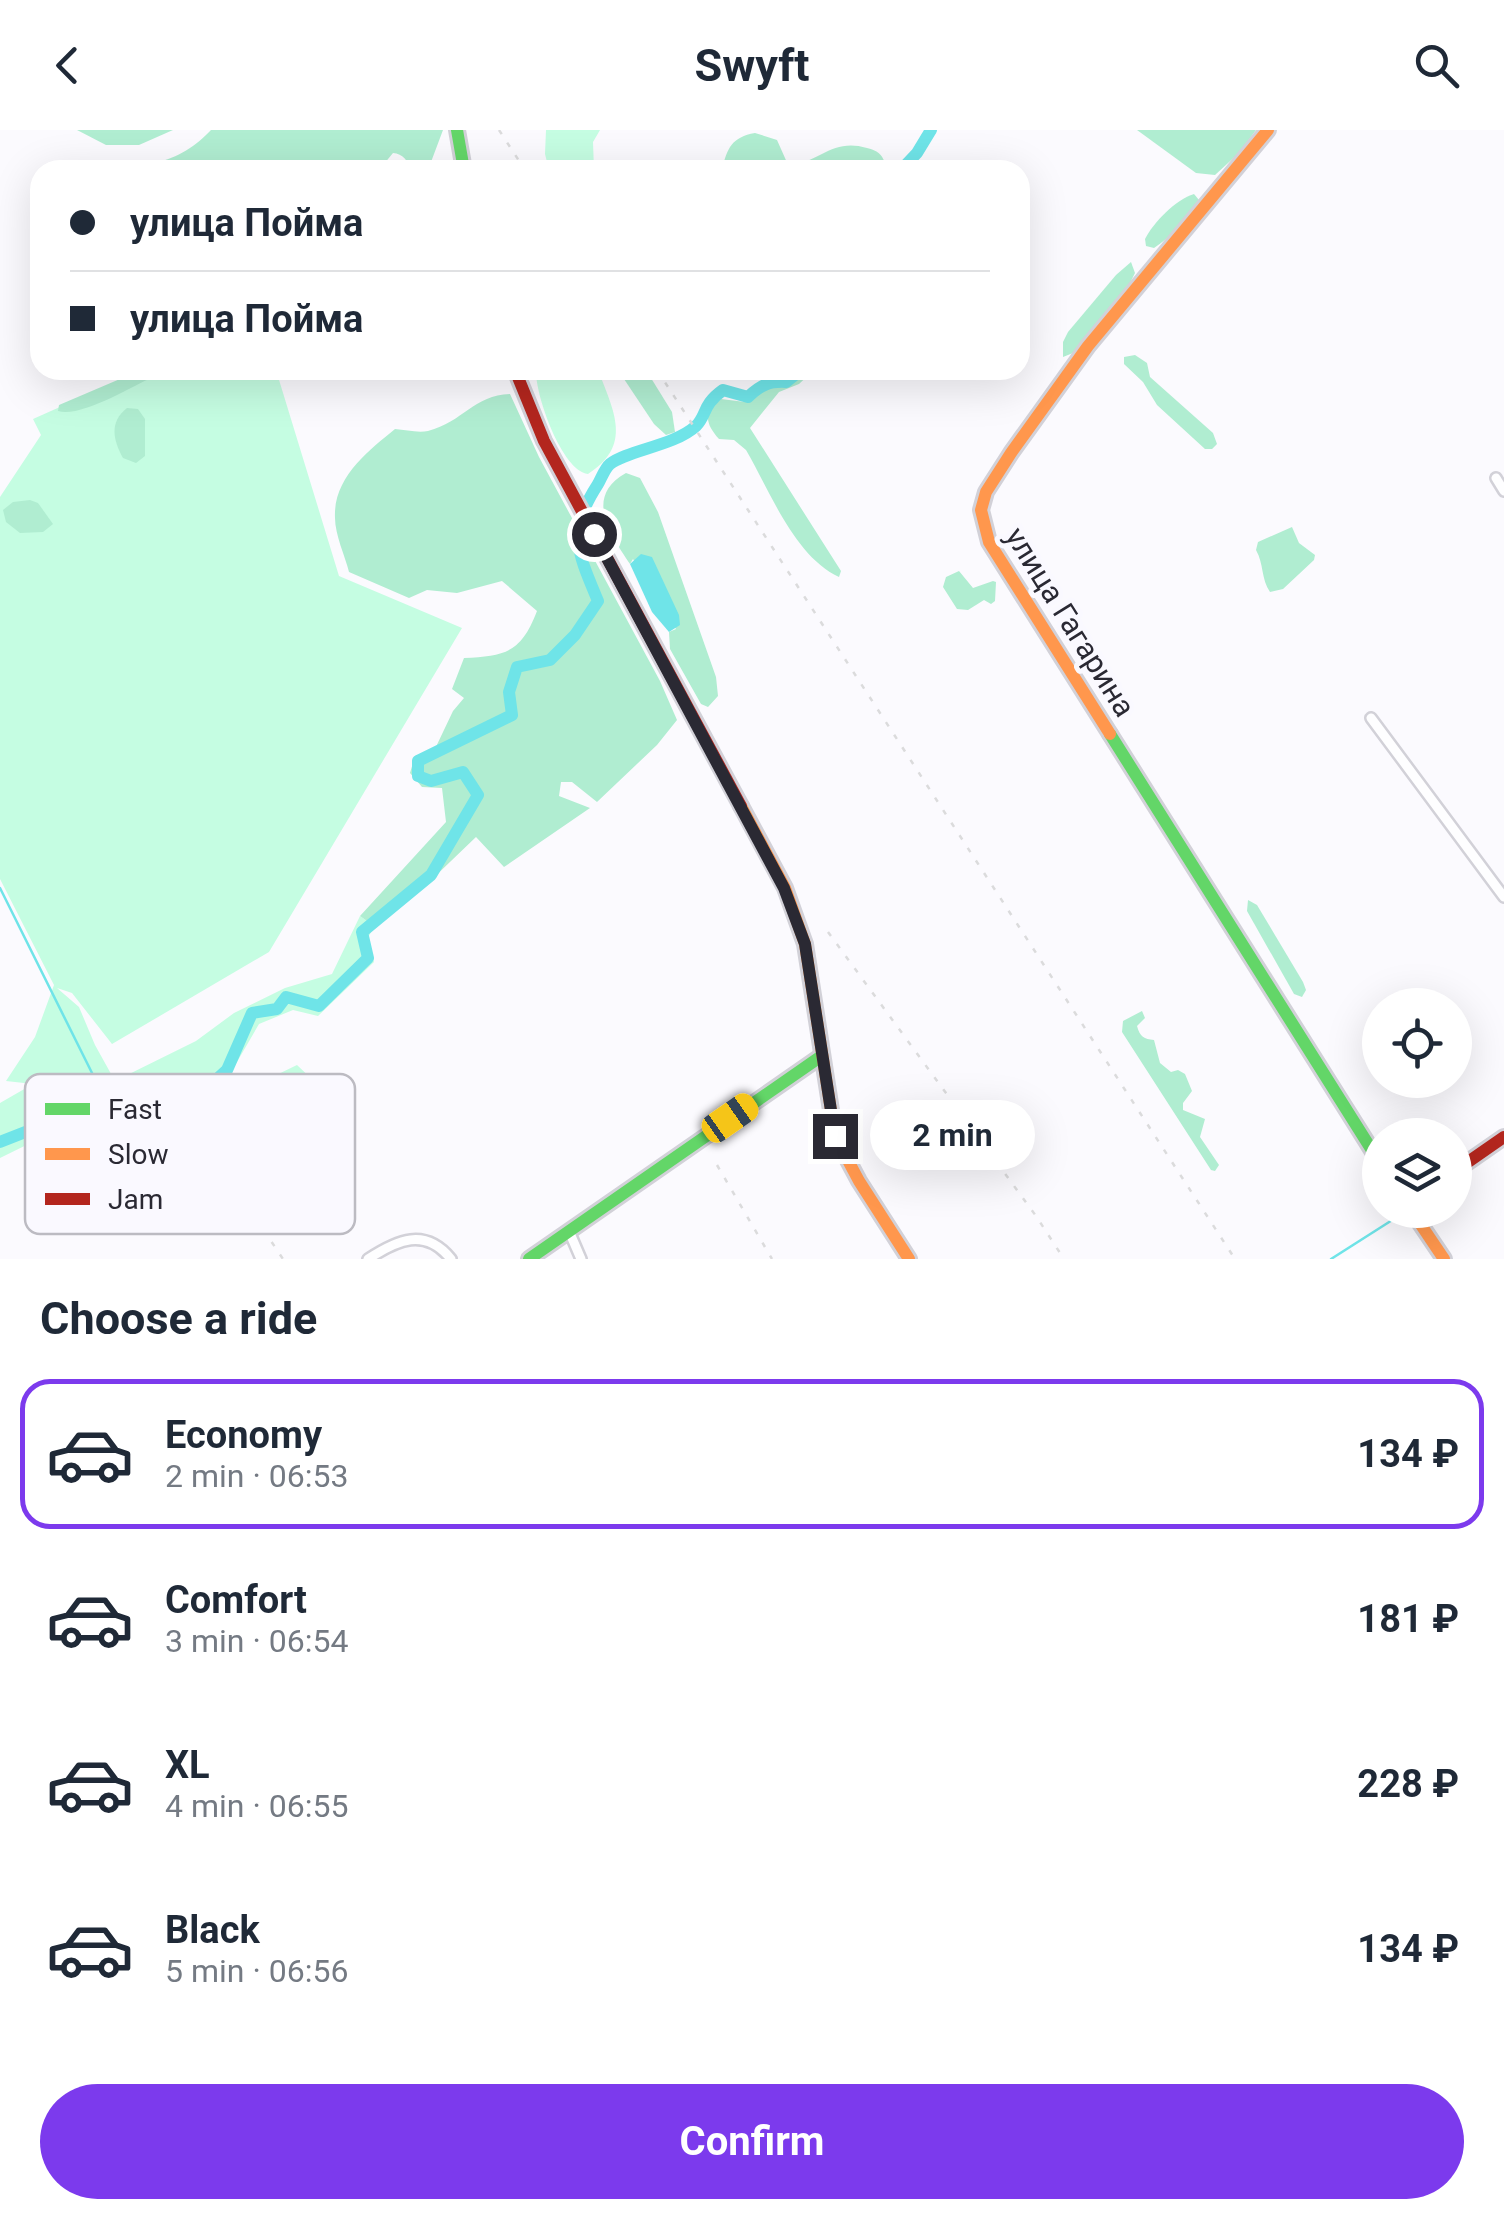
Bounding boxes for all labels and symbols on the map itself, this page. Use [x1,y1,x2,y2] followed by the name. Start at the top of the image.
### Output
[572,512,617,557] route start
[998,521,1143,723] street label: улица Гагарина
[25,1074,355,1234] legend
[697,1089,763,1147] car
[108,1093,162,1126] text: Fast
[870,1101,1035,1171] callout: 2 min
[813,1114,858,1159] route end
[108,1138,168,1171] text: Slow
[108,1183,163,1216] text: Jam

